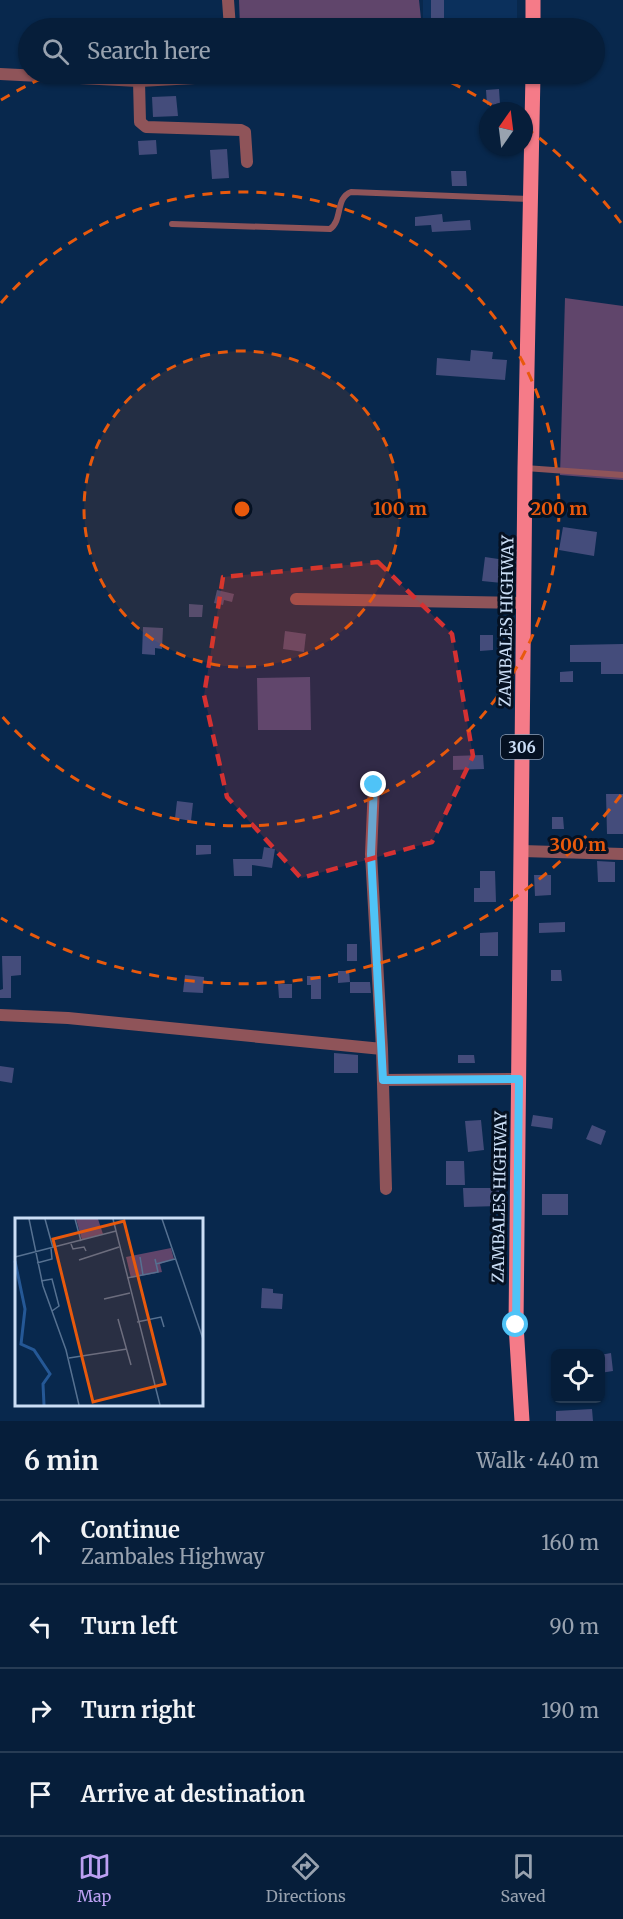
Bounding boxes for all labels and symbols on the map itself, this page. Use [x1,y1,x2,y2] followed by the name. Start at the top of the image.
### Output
[479,102,533,156] north arrow
[373,497,427,520] text: 100 m
[531,497,587,520] text: 200 m
[232,499,252,519] centre of rings
[495,534,518,707] street label: ZAMBALES HIGHWAY
[501,735,543,759] road number: 306
[360,771,386,797] route end
[550,833,606,856] text: 300 m
[488,1110,511,1283] street label: ZAMBALES HIGHWAY
[15,1218,202,1406] inset map
[502,1311,528,1337] route start

